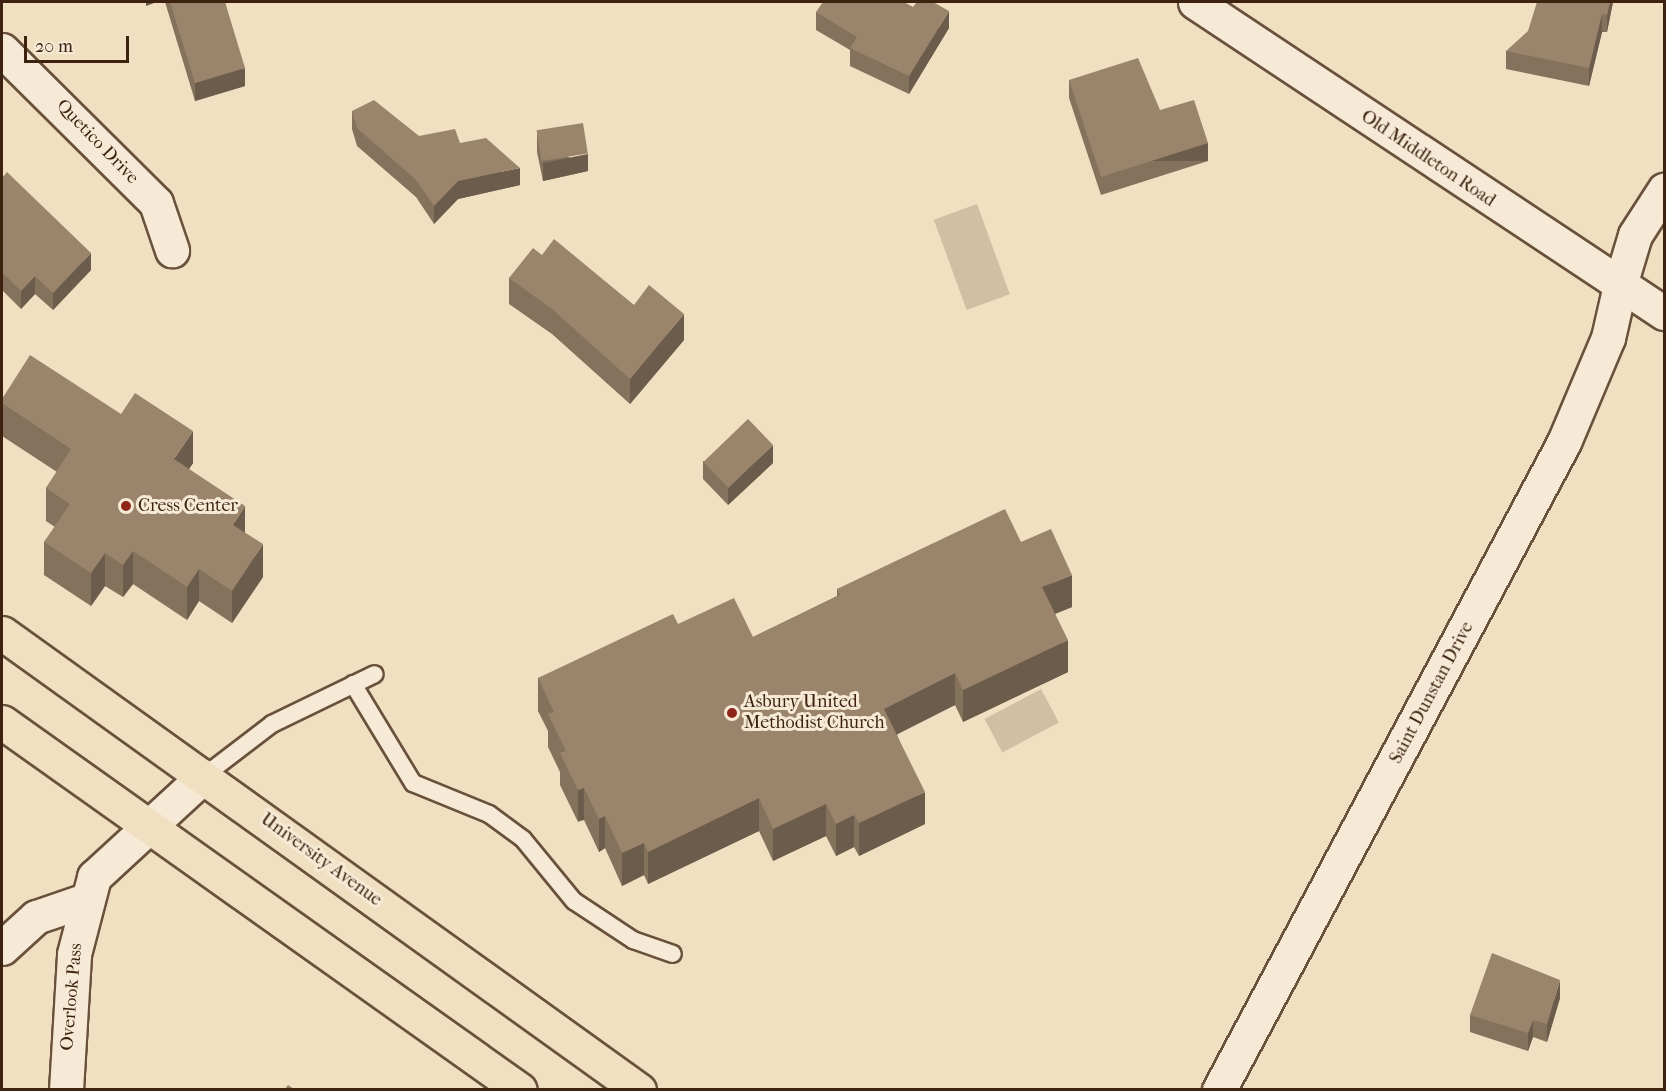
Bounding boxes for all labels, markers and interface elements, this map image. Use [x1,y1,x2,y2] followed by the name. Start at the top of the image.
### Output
[27,24,132,62] scale bar
[35,36,73,57] text: 20 m
[51,95,143,189] street label: Quetico Drive
[1357,106,1499,212] street label: Old Middleton Road
[138,495,238,517] place label: Cress Center
[119,499,133,513] marker: Cress Center
[1385,618,1479,768] street label: Saint Dunstan Drive
[744,692,885,734] place label: Asbury United Methodist Church
[725,706,739,720] marker: Asbury United Methodist Church
[256,809,386,911] street label: University Avenue
[57,942,87,1052] street label: Overlook Pass

